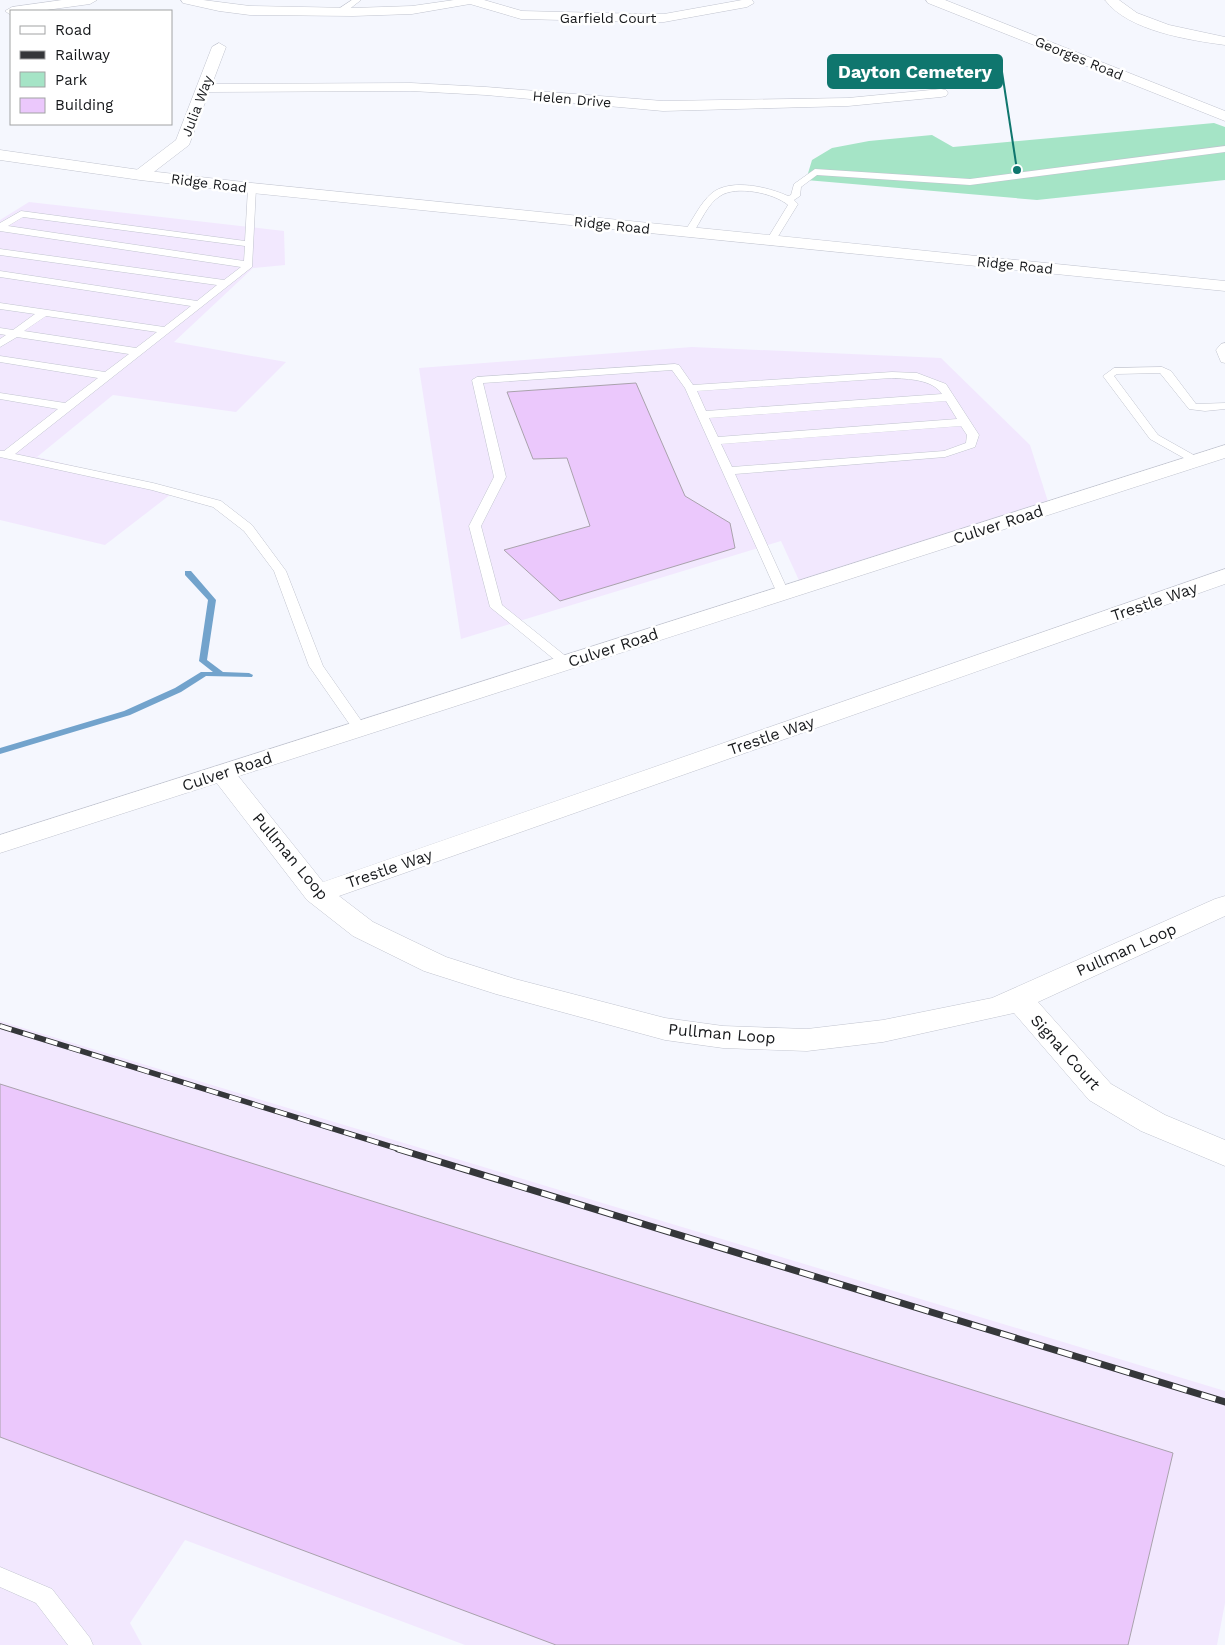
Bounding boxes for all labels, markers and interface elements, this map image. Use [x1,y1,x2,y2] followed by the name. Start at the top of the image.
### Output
[10,10,172,125] legend
[560,10,656,26] street label: Garfield Court
[55,21,92,39] text: Road
[1033,33,1125,83] street label: Georges Road
[55,46,110,64] text: Railway
[828,55,1002,88] callout: Dayton Cemetery
[838,61,993,82] text: Dayton Cemetery
[55,71,88,89] text: Park
[178,72,216,139] street label: Julia Way
[532,88,612,110] street label: Helen Drive
[55,96,113,114] text: Building
[170,170,248,196] street label: Ridge Road
[573,213,651,237] street label: Ridge Road
[976,253,1054,277] street label: Ridge Road
[951,501,1046,548] street label: Culver Road
[1109,578,1200,625] street label: Trestle Way
[566,624,661,671] street label: Culver Road
[726,712,817,759] street label: Trestle Way
[180,748,275,795] street label: Culver Road
[249,809,332,904] street label: Pullman Loop
[344,845,435,892] street label: Trestle Way
[1073,919,1179,980] street label: Pullman Loop
[1027,1011,1105,1094] street label: Signal Court
[668,1019,776,1048] street label: Pullman Loop

